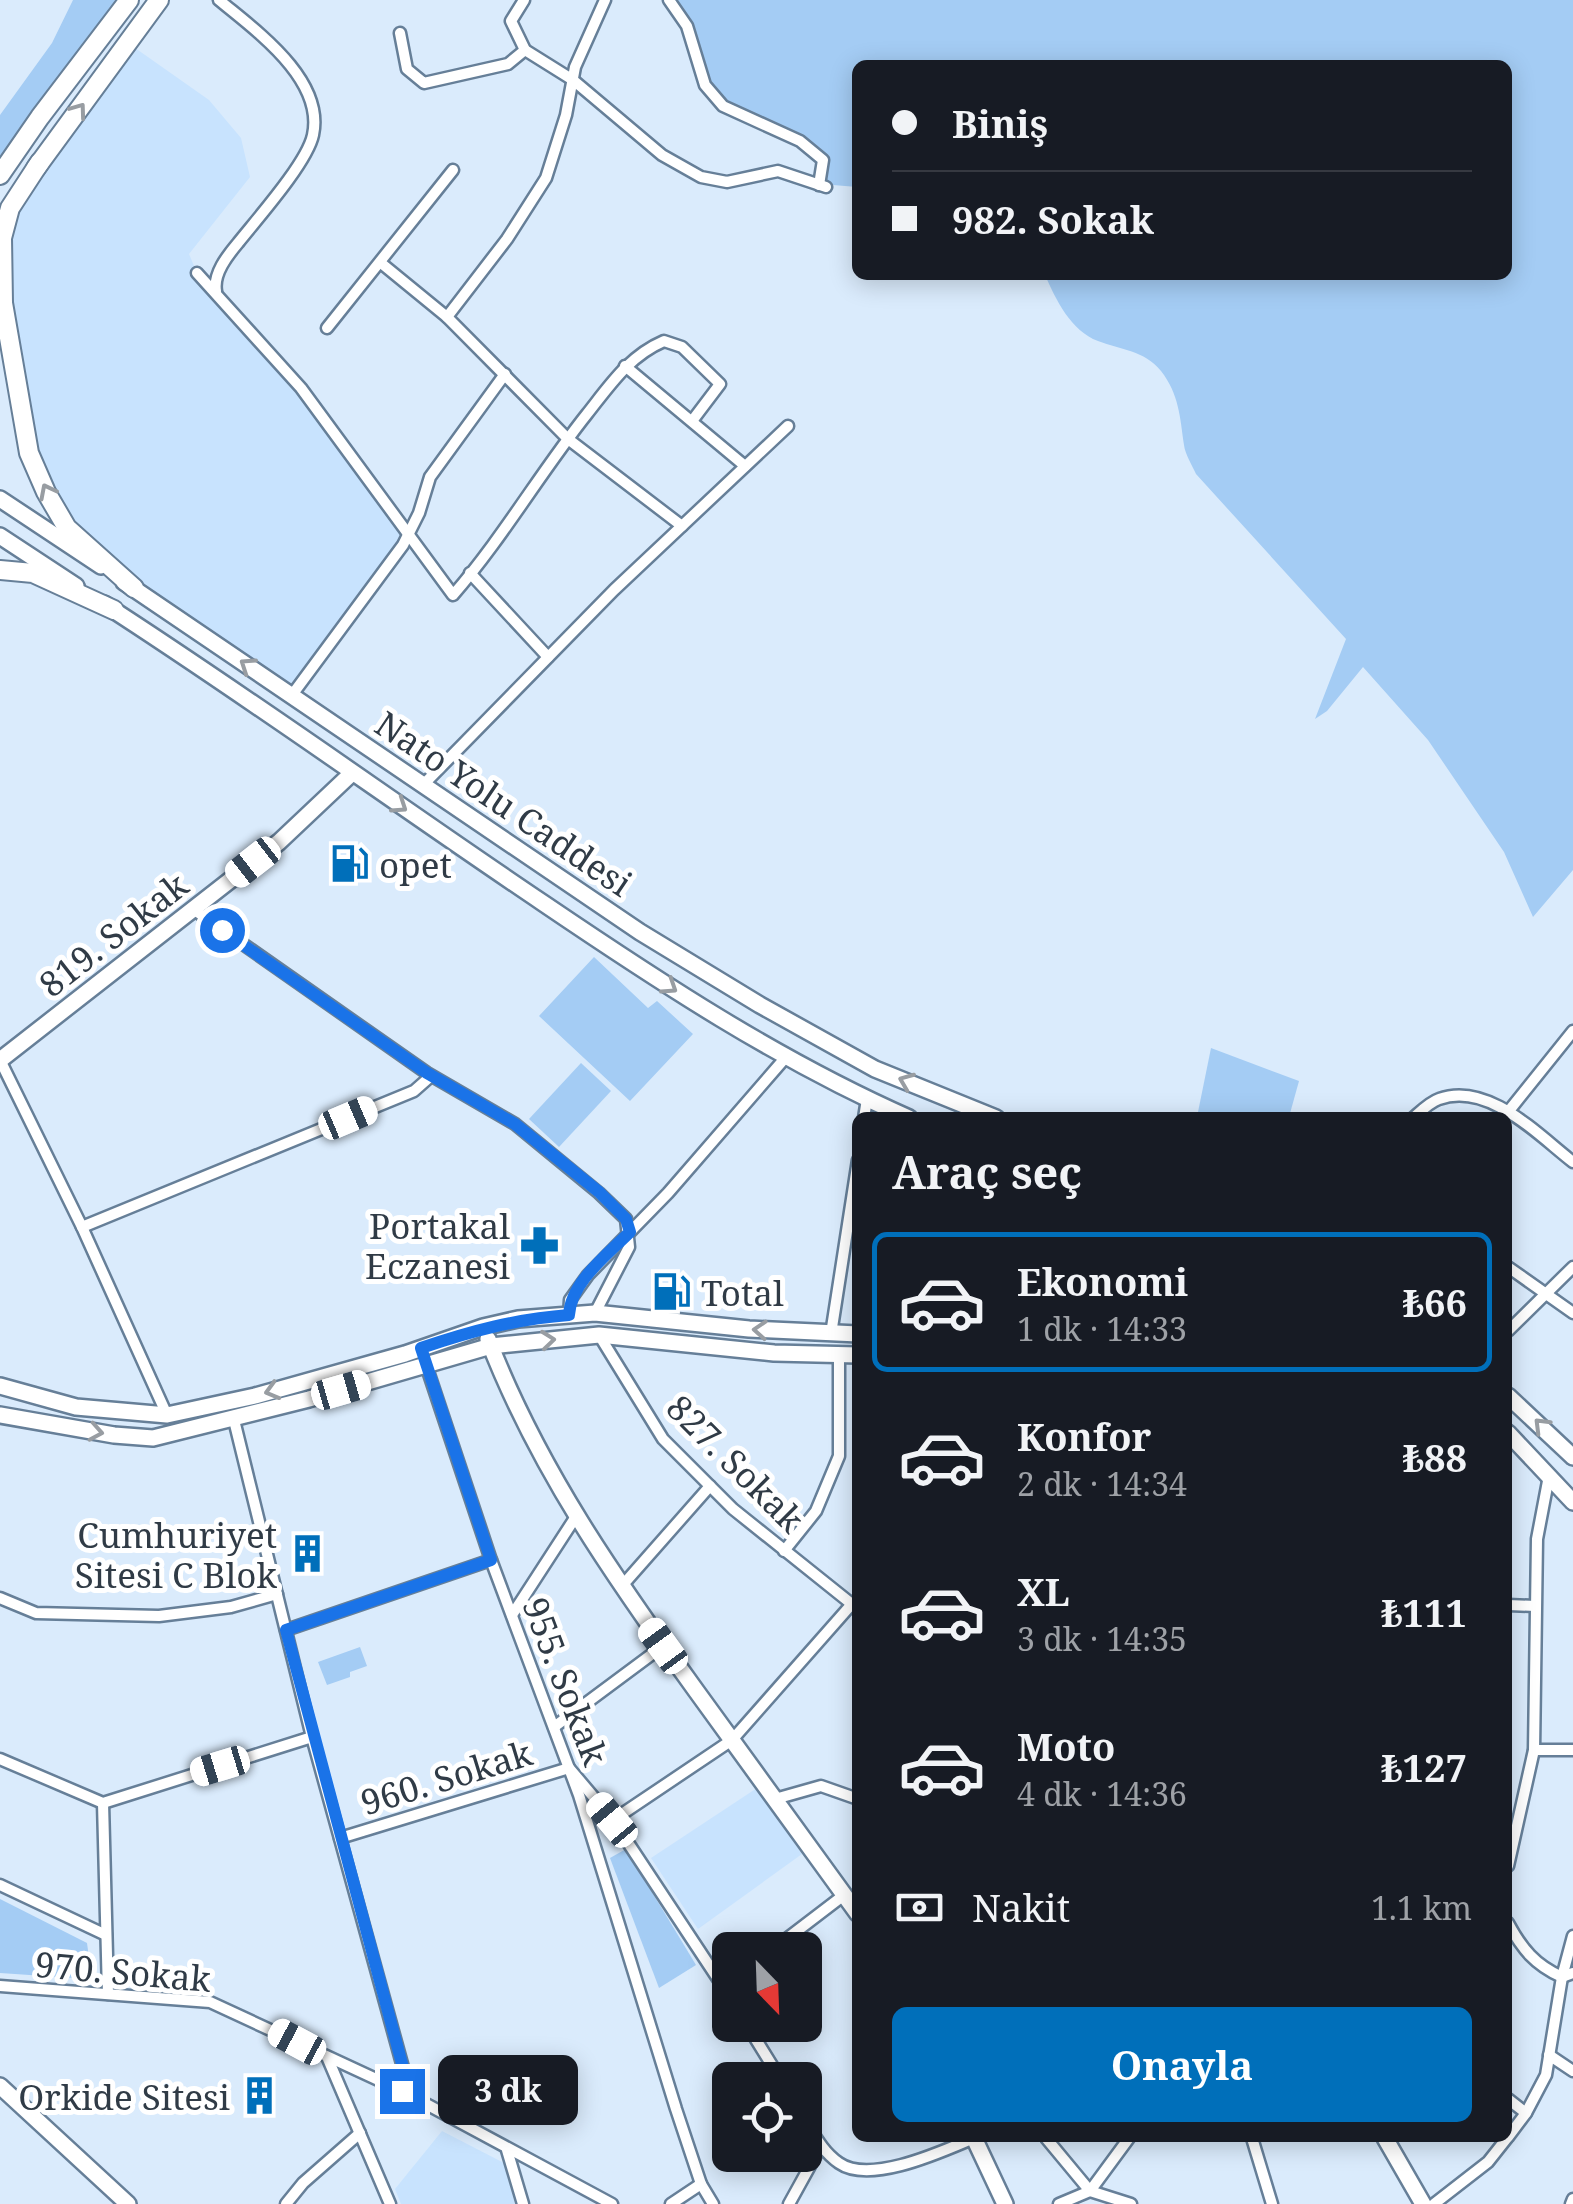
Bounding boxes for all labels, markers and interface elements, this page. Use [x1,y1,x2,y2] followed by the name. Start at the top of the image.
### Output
[952,97,1048,149] text: Biniş
[67,103,84,121] one-way arrow
[952,193,1154,245] text: 982. Sokak
[39,483,59,501] one-way arrow
[240,659,259,677] one-way arrow
[367,700,641,906] street label: Nato Yolu Caddesi
[389,794,407,813] one-way arrow
[220,832,286,892] car
[379,841,452,888] place label: opet
[328,843,370,885] fuel station icon: opet
[29,861,197,1007] street label: 819. Sokak
[200,908,245,953] route start
[659,975,677,994] one-way arrow
[898,1073,915,1093] one-way arrow
[315,1092,381,1144] car
[892,1141,1082,1202] text: Araç seç
[365,1202,510,1289] place label: Portakal Eczanesi
[519,1224,561,1266] pharmacy icon: Portakal Eczanesi
[1017,1255,1188,1307] text: Ekonomi
[897,1257,987,1347] icon: car
[701,1269,784,1316] place label: Total
[650,1271,692,1313] fuel station icon: Total
[1403,1276,1467,1328] text: ₺66
[1017,1307,1187,1350] text: 1 dk · 14:33
[752,1319,768,1341] one-way arrow
[540,1330,556,1352] one-way arrow
[308,1367,374,1413] car
[264,1380,281,1401] one-way arrow
[657,1384,815,1542] street label: 827. Sokak
[1017,1410,1151,1462] text: Konfor
[897,1412,987,1502] icon: car
[1535,1419,1553,1437] one-way arrow
[88,1421,104,1442] one-way arrow
[1403,1431,1467,1483] text: ₺88
[1017,1462,1187,1505] text: 2 dk · 14:34
[75,1511,278,1598] place label: Cumhuriyet Sitesi C Blok
[286,1533,328,1575] building icon: Cumhuriyet Sitesi C Blok
[1017,1565,1070,1617] text: XL
[897,1567,987,1657] icon: car
[1381,1586,1467,1638] text: ₺111
[512,1590,620,1772] street label: 955. Sokak
[633,1613,693,1679] car
[1017,1617,1187,1660] text: 3 dk · 14:35
[1017,1720,1115,1772] text: Moto
[897,1722,987,1812] icon: car
[355,1729,538,1825] street label: 960. Sokak
[1381,1741,1467,1793] text: ₺127
[187,1743,253,1789] car
[1017,1772,1187,1815] text: 4 dk · 14:36
[581,1787,643,1853] car
[892,1880,947,1935] icon: cash
[972,1881,1070,1933] text: Nakit
[1371,1886,1472,1929] text: 1.1 km
[712,1932,822,2042] north arrow
[712,1932,822,2172] map controls
[33,1940,213,2002] street label: 970. Sokak
[892,2007,1472,2122] button: Onayla
[263,2015,331,2069] car
[437,2056,577,2126] callout: 3 dk
[712,2062,822,2172] button: locate
[474,2068,542,2111] text: 3 dk
[380,2069,425,2114] route end
[18,2073,230,2120] place label: Orkide Sitesi
[239,2075,281,2117] building icon: Orkide Sitesi

